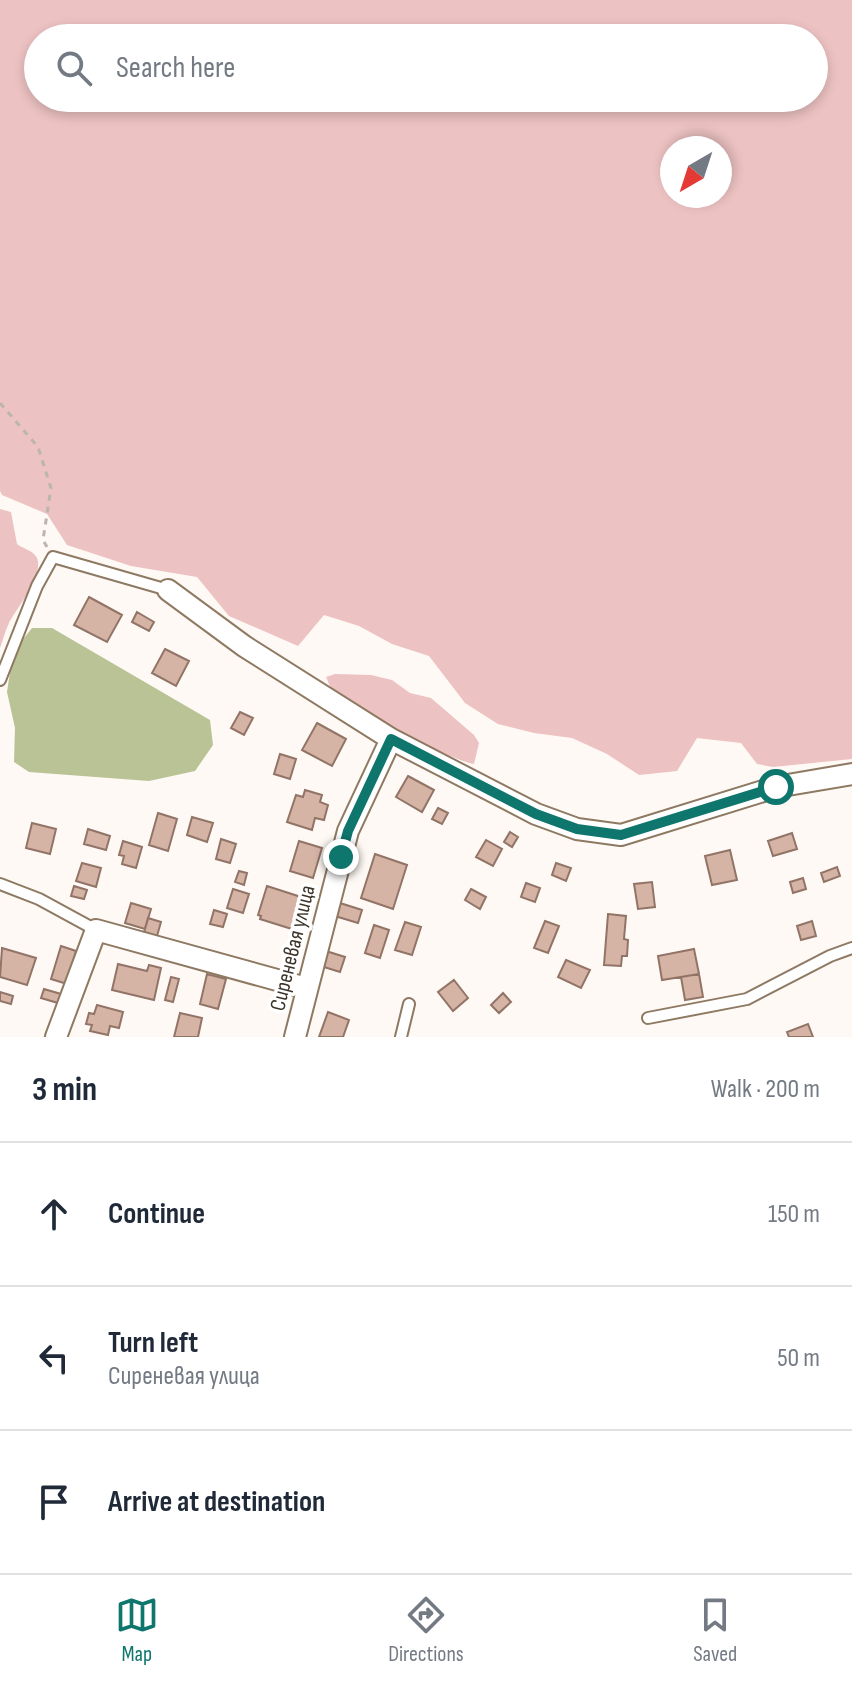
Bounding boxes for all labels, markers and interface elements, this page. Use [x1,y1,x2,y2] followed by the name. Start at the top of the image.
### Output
[24,24,828,112] search box
[52,46,96,90] icon: search
[116,50,235,86] text: Search here
[660,136,732,208] north arrow
[758,769,794,805] route start
[323,839,359,875] route end
[264,882,322,1014] street label: Сиреневая улица
[32,1069,97,1110] text: 3 min
[711,1074,820,1105] text: Walk · 200 m
[32,1192,76,1236] icon: ahead
[108,1196,205,1232] text: Continue
[768,1199,820,1230] text: 150 m
[108,1325,198,1361] text: Turn left
[32,1336,76,1380] icon: left
[777,1343,820,1374] text: 50 m
[108,1361,260,1392] text: Сиреневая улица
[32,1480,76,1524] icon: arrive
[108,1484,325,1520] text: Arrive at destination
[115,1593,159,1668] tab: Map
[388,1593,464,1668] tab: Directions
[693,1593,737,1668] tab: Saved

